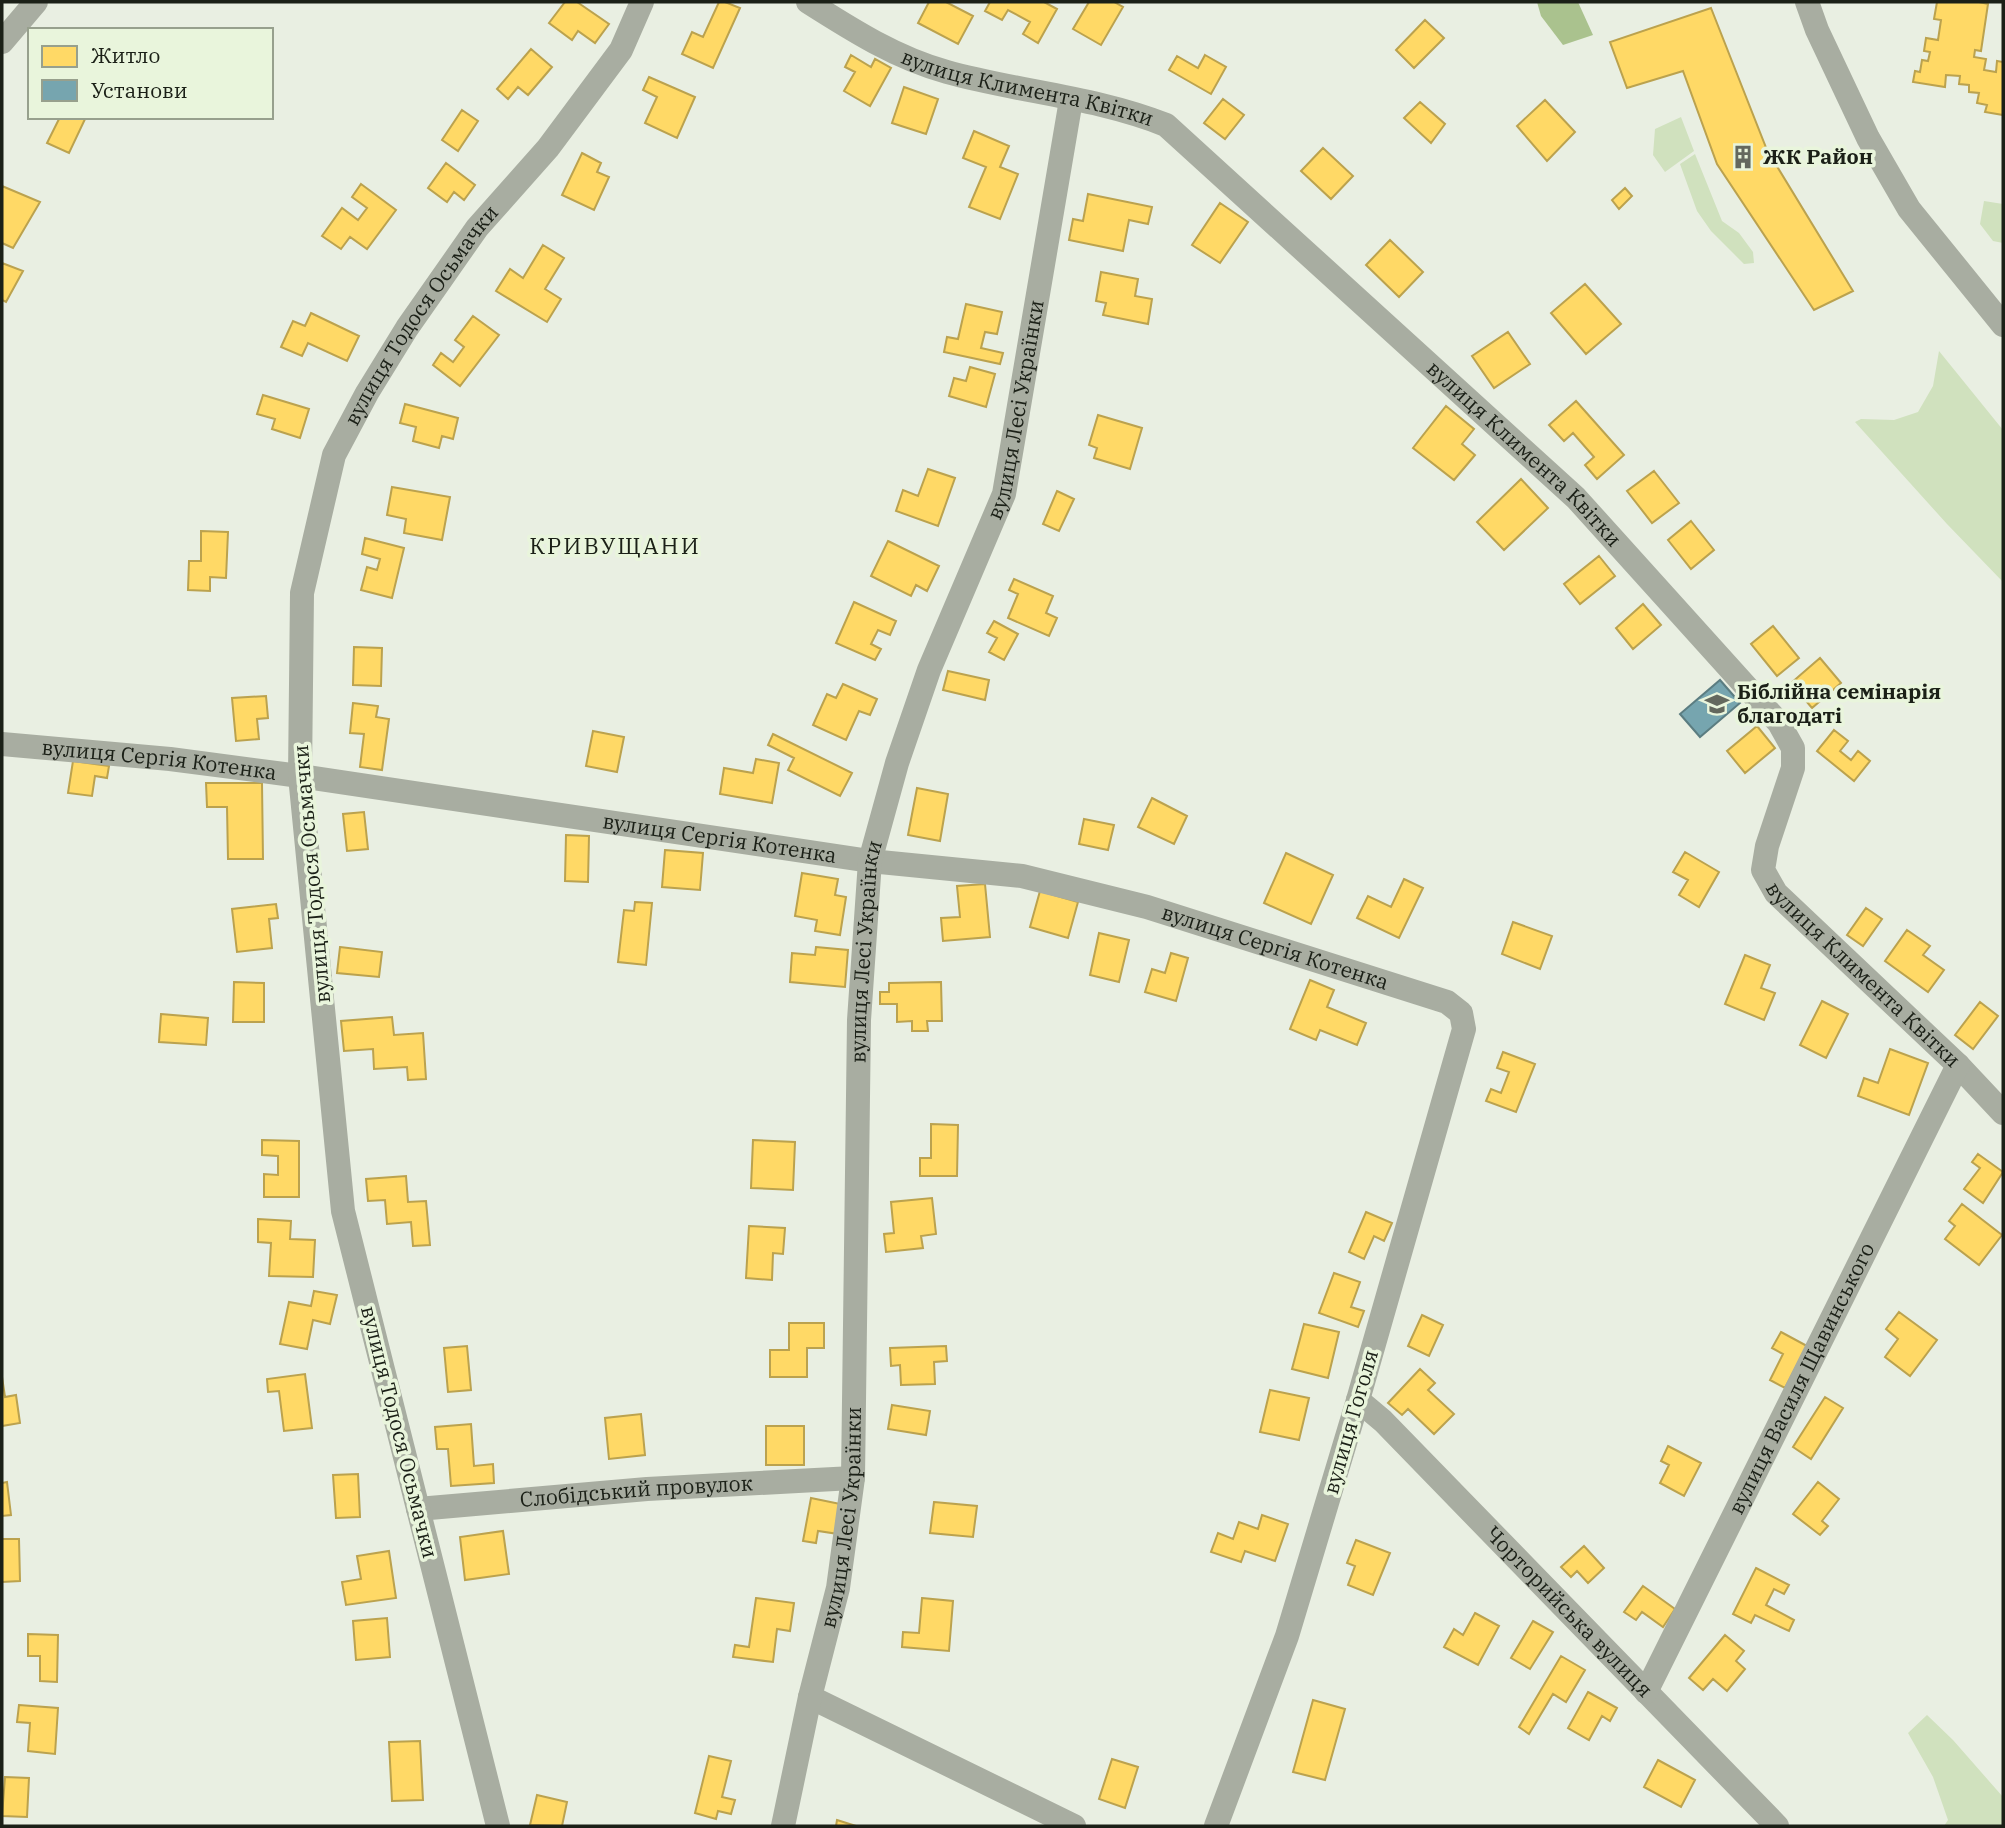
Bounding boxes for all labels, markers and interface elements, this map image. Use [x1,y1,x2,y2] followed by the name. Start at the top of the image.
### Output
[28,28,273,119] legend
[91,41,160,69] text: Житло
[897,42,1157,132] street label: вулиця Климента Квітки
[91,76,188,104] text: Установи
[1763,142,1873,170] place label: ЖК Район
[1729,143,1757,171] building icon: ЖК Район
[337,199,504,430] street label: вулиця Тодося Осьмачки
[980,298,1050,524] street label: вулиця Лесі Українки
[1421,354,1628,552] street label: вулиця Климента Квітки
[529,530,701,560] district label: КРИВУЩАНИ
[1737,677,1941,729] place label: Біблійна семінарія благодаті
[1703,690,1731,718] school or university icon: Біблійна семінарія благодаті
[40,733,279,786] street label: вулиця Сергія Котенка
[286,744,336,1004] street label: вулиця Тодося Осьмачки
[601,806,839,869] street label: вулиця Сергія Котенка
[843,837,888,1063] street label: вулиця Лесі Українки
[1760,877,1967,1073] street label: вулиця Климента Квітки
[1159,898,1392,996] street label: вулиця Сергія Котенка
[1722,1238,1880,1519] street label: вулиця Василя Щавинського
[355,1303,445,1561] street label: вулиця Тодося Осьмачки
[1316,1346,1384,1497] street label: вулиця Гоголя
[813,1406,867,1631] street label: вулиця Лесі Українки
[519,1468,753,1513] street label: Слобідський провулок
[1480,1520,1659,1703] street label: Чорторийська вулиця

